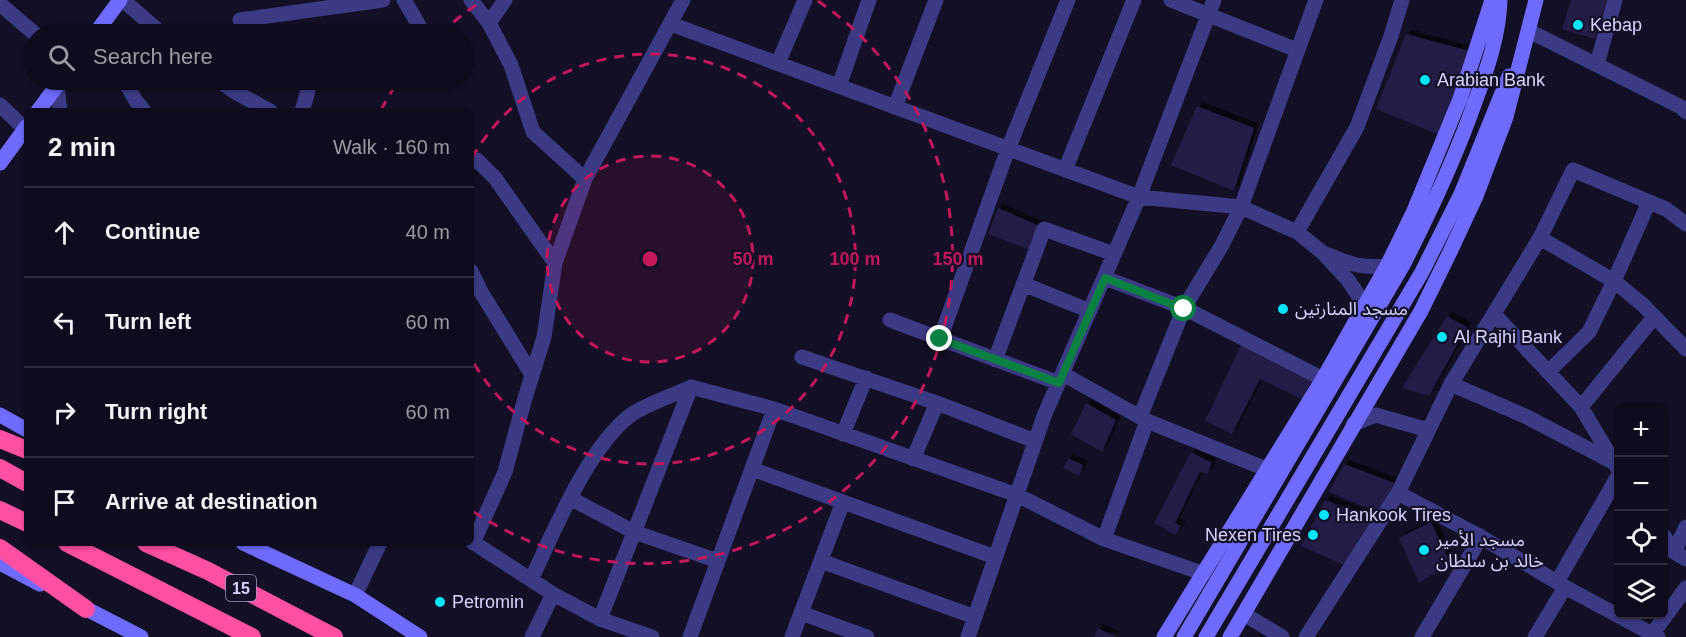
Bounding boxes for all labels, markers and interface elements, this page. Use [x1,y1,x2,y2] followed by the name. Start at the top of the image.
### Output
[1590,15,1642,35] place label: Kebap
[1571,18,1585,32] marker: Kebap
[24,24,474,90] search box
[45,41,78,74] icon: search
[93,44,213,69] text: Search here
[1437,70,1546,90] place label: Arabian Bank
[1418,73,1432,87] marker: Arabian Bank
[48,132,116,162] text: 2 min
[333,136,450,158] text: Walk · 160 m
[48,216,81,249] icon: ahead
[105,219,200,244] text: Continue
[406,221,450,243] text: 40 m
[640,249,660,269] centre of rings
[732,249,774,269] text: 50 m
[829,249,881,269] text: 100 m
[932,249,984,269] text: 150 m
[1170,295,1196,321] route start
[1295,299,1408,320] place label: مسجد المنارتين
[1276,302,1290,316] marker: مسجد المنارتين
[48,306,81,339] icon: left
[105,309,191,334] text: Turn left
[406,311,450,333] text: 60 m
[926,325,952,351] route end
[1454,327,1563,347] place label: Al Rajhi Bank
[1435,330,1449,344] marker: Al Rajhi Bank
[48,396,81,429] icon: right
[105,399,207,424] text: Turn right
[406,401,450,423] text: 60 m
[1614,403,1668,619] map controls
[1614,403,1668,457] button: +
[1614,457,1668,511] button: −
[48,486,81,519] icon: arrive
[105,489,318,514] text: Arrive at destination
[1336,505,1451,525] place label: Hankook Tires
[1317,508,1331,522] marker: Hankook Tires
[1614,511,1668,565] button: locate
[1205,525,1301,545] place label: Nexen Tires
[1306,528,1320,542] marker: Nexen Tires
[1435,530,1544,572] place label: مسجد الأمير خالد بن سلطان
[1417,543,1431,557] marker: مسجد الأمير خالد بن سلطان
[1614,565,1668,619] button: layers
[226,575,256,601] road number: 15
[452,592,524,612] place label: Petromin
[433,595,447,609] marker: Petromin

